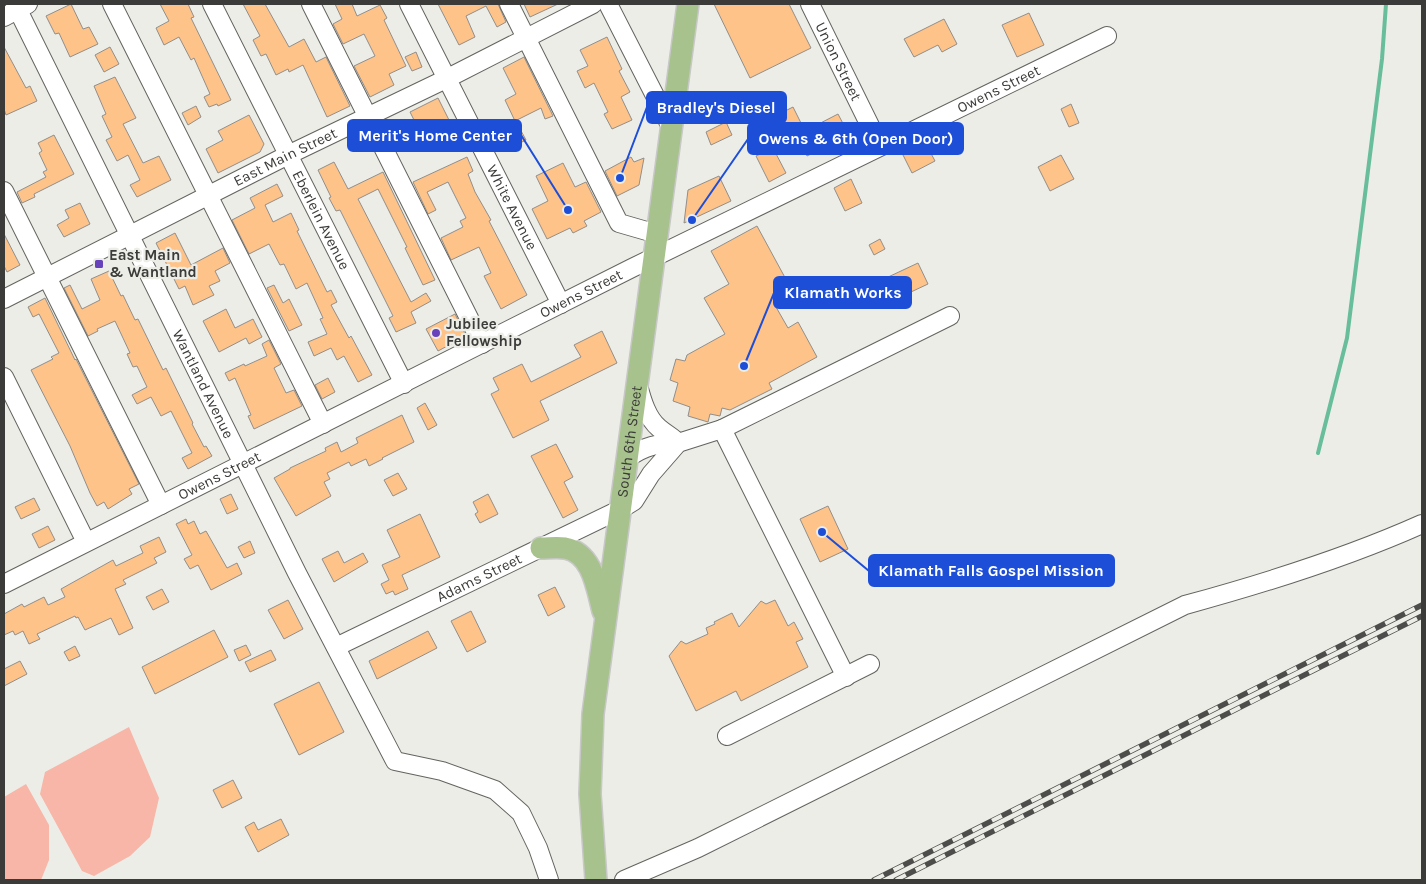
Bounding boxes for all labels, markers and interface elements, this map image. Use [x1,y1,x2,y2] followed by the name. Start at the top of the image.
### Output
[811,19,865,104] street label: Union Street
[954,61,1043,117] street label: Owens Street
[647,92,786,123] callout: Bradley's Diesel
[656,98,776,117] text: Bradley's Diesel
[348,120,521,151] callout: Merit's Home Center
[748,123,963,154] callout: Owens & 6th (Open Door)
[230,124,340,190] street label: East Main Street
[358,126,512,145] text: Merit's Home Center
[759,129,953,148] text: Owens & 6th (Open Door)
[483,162,541,253] street label: White Avenue
[289,167,354,273] street label: Eberlein Avenue
[109,246,197,281] place label: East Main & Wantland
[93,258,105,270] marker: East Main & Wantland
[537,265,626,322] street label: Owens Street
[774,277,911,308] callout: Klamath Works
[784,283,902,302] text: Klamath Works
[446,315,522,350] place label: Jubilee Fellowship
[169,326,238,441] street label: Wantland Avenue
[430,327,442,339] marker: Jubilee Fellowship
[613,384,646,499] street label: South 6th Street
[175,447,264,504] street label: Owens Street
[434,549,525,606] street label: Adams Street
[869,555,1114,586] callout: Klamath Falls Gospel Mission
[878,561,1104,580] text: Klamath Falls Gospel Mission

